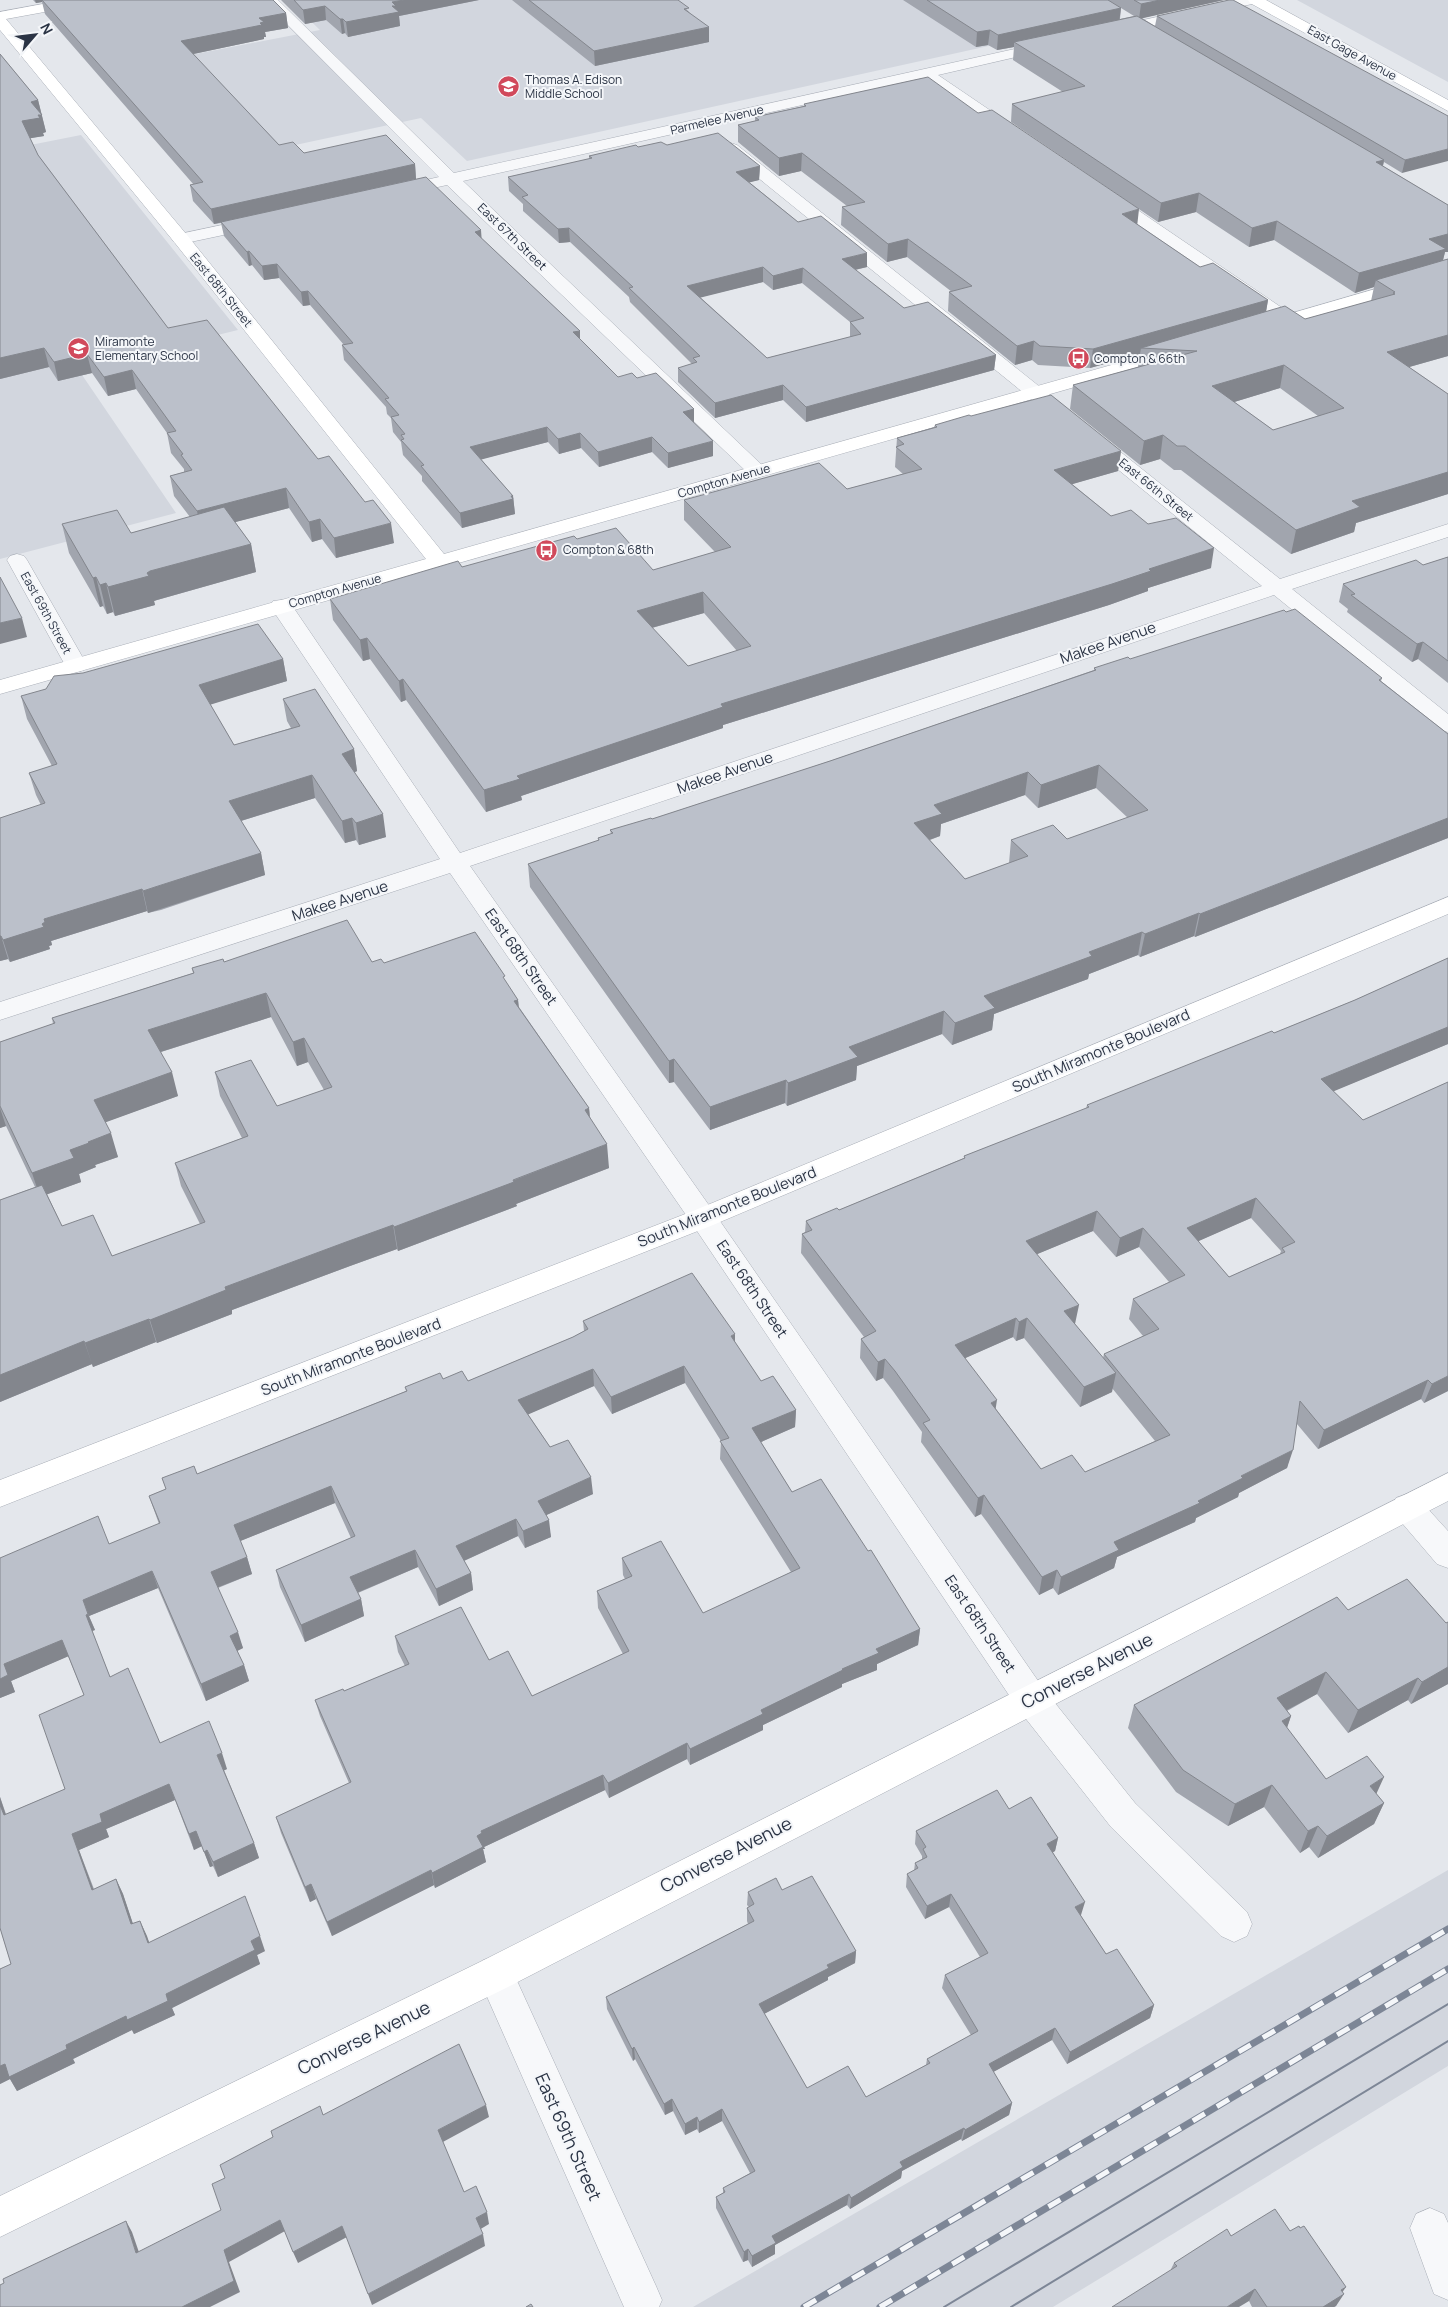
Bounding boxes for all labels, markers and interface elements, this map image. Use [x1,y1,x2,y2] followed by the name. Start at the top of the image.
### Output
[10,10,60,60] north arrow
[36,20,58,38] text: N
[1304,21,1400,84] street label: East Gage Avenue
[525,71,622,102] place label: Thomas A. Edison Middle School
[497,75,521,99] school or university icon: Thomas A. Edison Middle School
[668,100,765,139] street label: Parmelee Avenue
[474,199,551,274] street label: East 67th Street
[186,249,257,331] street label: East 68th Street
[95,333,198,364] place label: Miramonte Elementary School
[67,337,91,361] school or university icon: Miramonte Elementary School
[1066,347,1090,371] bus stop icon: Compton & 66th
[1094,350,1185,367] place label: Compton & 66th
[1115,454,1197,525] street label: East 66th Street
[676,459,772,502] street label: Compton Avenue
[535,538,559,562] bus stop icon: Compton & 68th
[563,541,654,558] place label: Compton & 68th
[17,569,76,657] street label: East 69th Street
[287,569,383,612] street label: Compton Avenue
[1057,616,1159,669] street label: Makee Avenue
[674,746,776,799] street label: Makee Avenue
[289,875,391,926] street label: Makee Avenue
[480,904,563,1009] street label: East 68th Street
[1009,1004,1193,1098] street label: South Miramonte Boulevard
[634,1161,819,1252] street label: South Miramonte Boulevard
[712,1236,793,1342] street label: East 68th Street
[258,1313,444,1401] street label: South Miramonte Boulevard
[940,1571,1021,1677] street label: East 68th Street
[1017,1627,1157,1714] street label: Converse Avenue
[656,1811,796,1898] street label: Converse Avenue
[293,1995,434,2080] street label: Converse Avenue
[530,2069,608,2204] street label: East 69th Street

